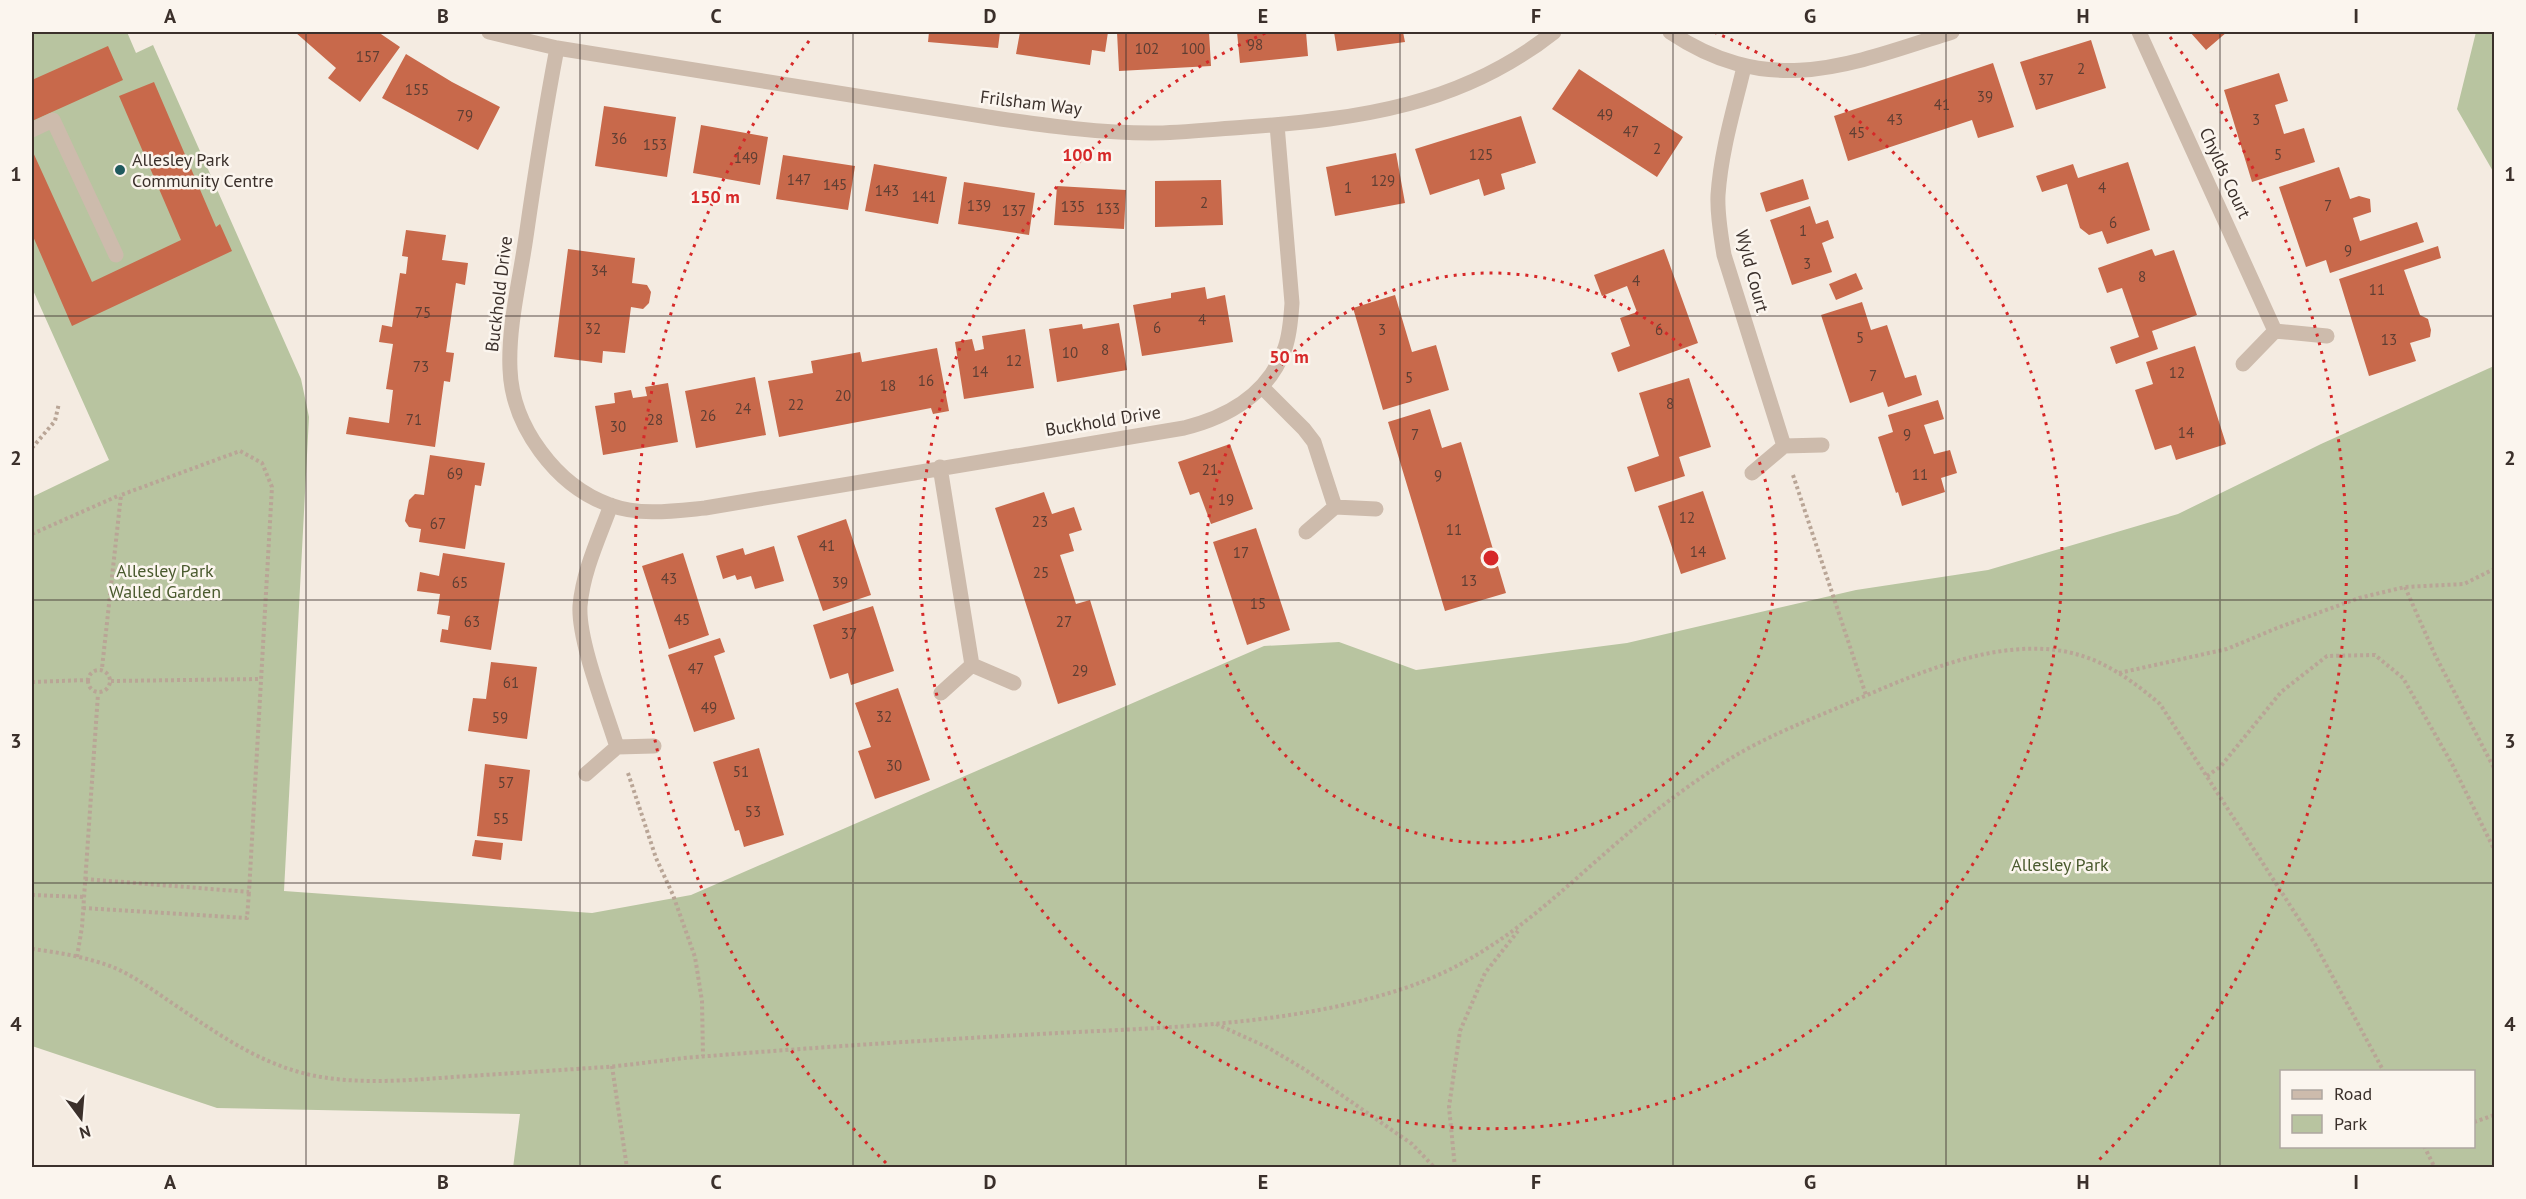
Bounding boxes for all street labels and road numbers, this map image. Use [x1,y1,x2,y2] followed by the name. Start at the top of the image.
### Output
[979,85,1084,120] street label: Frilsham Way
[2194,124,2257,222] street label: Chylds Court
[1730,227,1775,315] street label: Wyld Court
[480,235,517,353] street label: Buckhold Drive
[1044,400,1162,441] street label: Buckhold Drive

